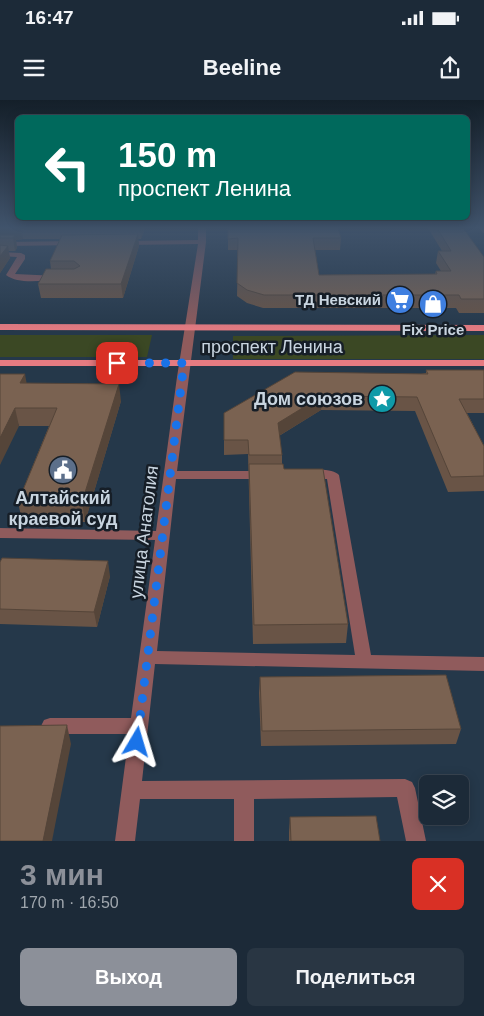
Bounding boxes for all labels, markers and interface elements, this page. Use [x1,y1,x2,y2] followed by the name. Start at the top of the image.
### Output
[25,7,74,28] text: 16:47
[20,54,48,82] icon: menu
[436,54,464,82] icon: share
[203,55,281,80] text: Beeline
[35,135,100,200] icon: left
[118,135,217,174] text: 150 m
[118,176,291,201] text: проспект Ленина
[385,285,415,315] supermarket icon: ТД Невский
[418,289,448,319] shop icon: Fix Price
[295,291,381,308] place label: ТД Невский
[402,321,464,338] place label: Fix Price
[201,337,344,357] street label: проспект Ленина
[96,342,138,384] pin
[103,349,131,377] icon: arrive
[367,384,397,414] place icon: Дом союзов
[254,389,363,409] place label: Дом союзов
[48,455,78,485] public building icon: Алтайский краевой суд
[126,464,162,600] street label: улица Анатолия
[9,488,118,529] place label: Алтайский краевой суд
[110,715,162,767] position arrow
[419,775,469,825] map controls
[419,775,469,825] button: layers
[20,858,104,891] text: 3 мин
[412,858,464,910] button: close
[20,894,119,911] text: 170 m · 16:50
[20,948,237,1006] button: Выход
[247,948,464,1006] button: Поделиться

